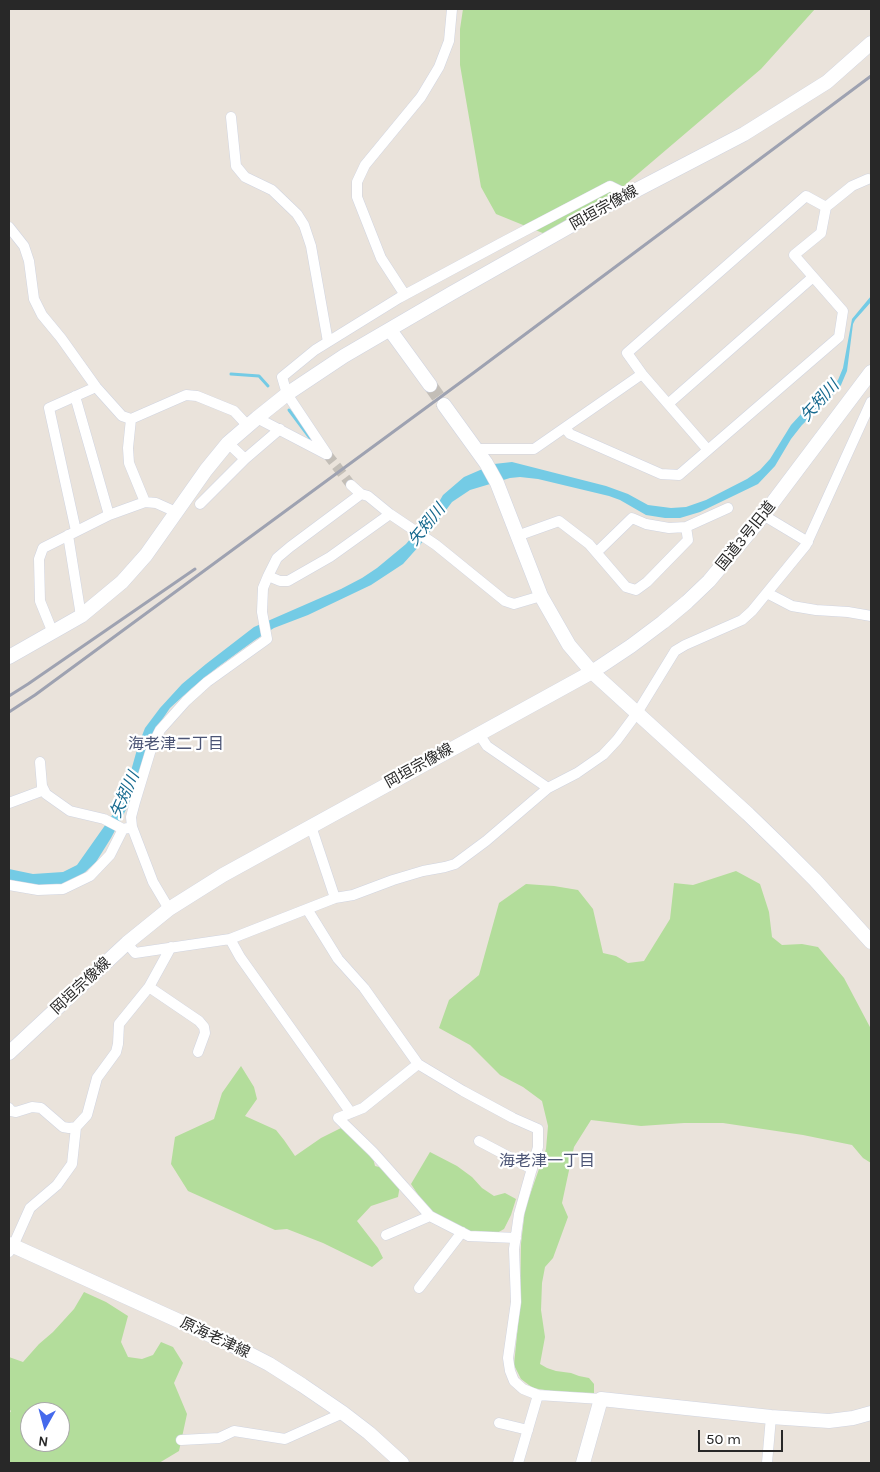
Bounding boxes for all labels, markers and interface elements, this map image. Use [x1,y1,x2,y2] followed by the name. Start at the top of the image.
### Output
[567,182,641,234] street label: 岡垣宗像線
[797,377,843,425] water label: 矢矧川
[713,498,779,574] street label: 国道3号旧道
[404,500,450,550] water label: 矢矧川
[128,734,224,754] district label: 海老津二丁目
[382,740,456,792] street label: 岡垣宗像線
[106,769,144,821] water label: 矢矧川
[47,954,115,1018] street label: 岡垣宗像線
[499,1151,595,1171] district label: 海老津一丁目
[177,1314,253,1362] street label: 原海老津線
[20,1402,70,1452] north arrow
[700,1420,785,1452] scale bar
[706,1430,741,1448] text: 50 m
[37,1432,49,1450] text: N

